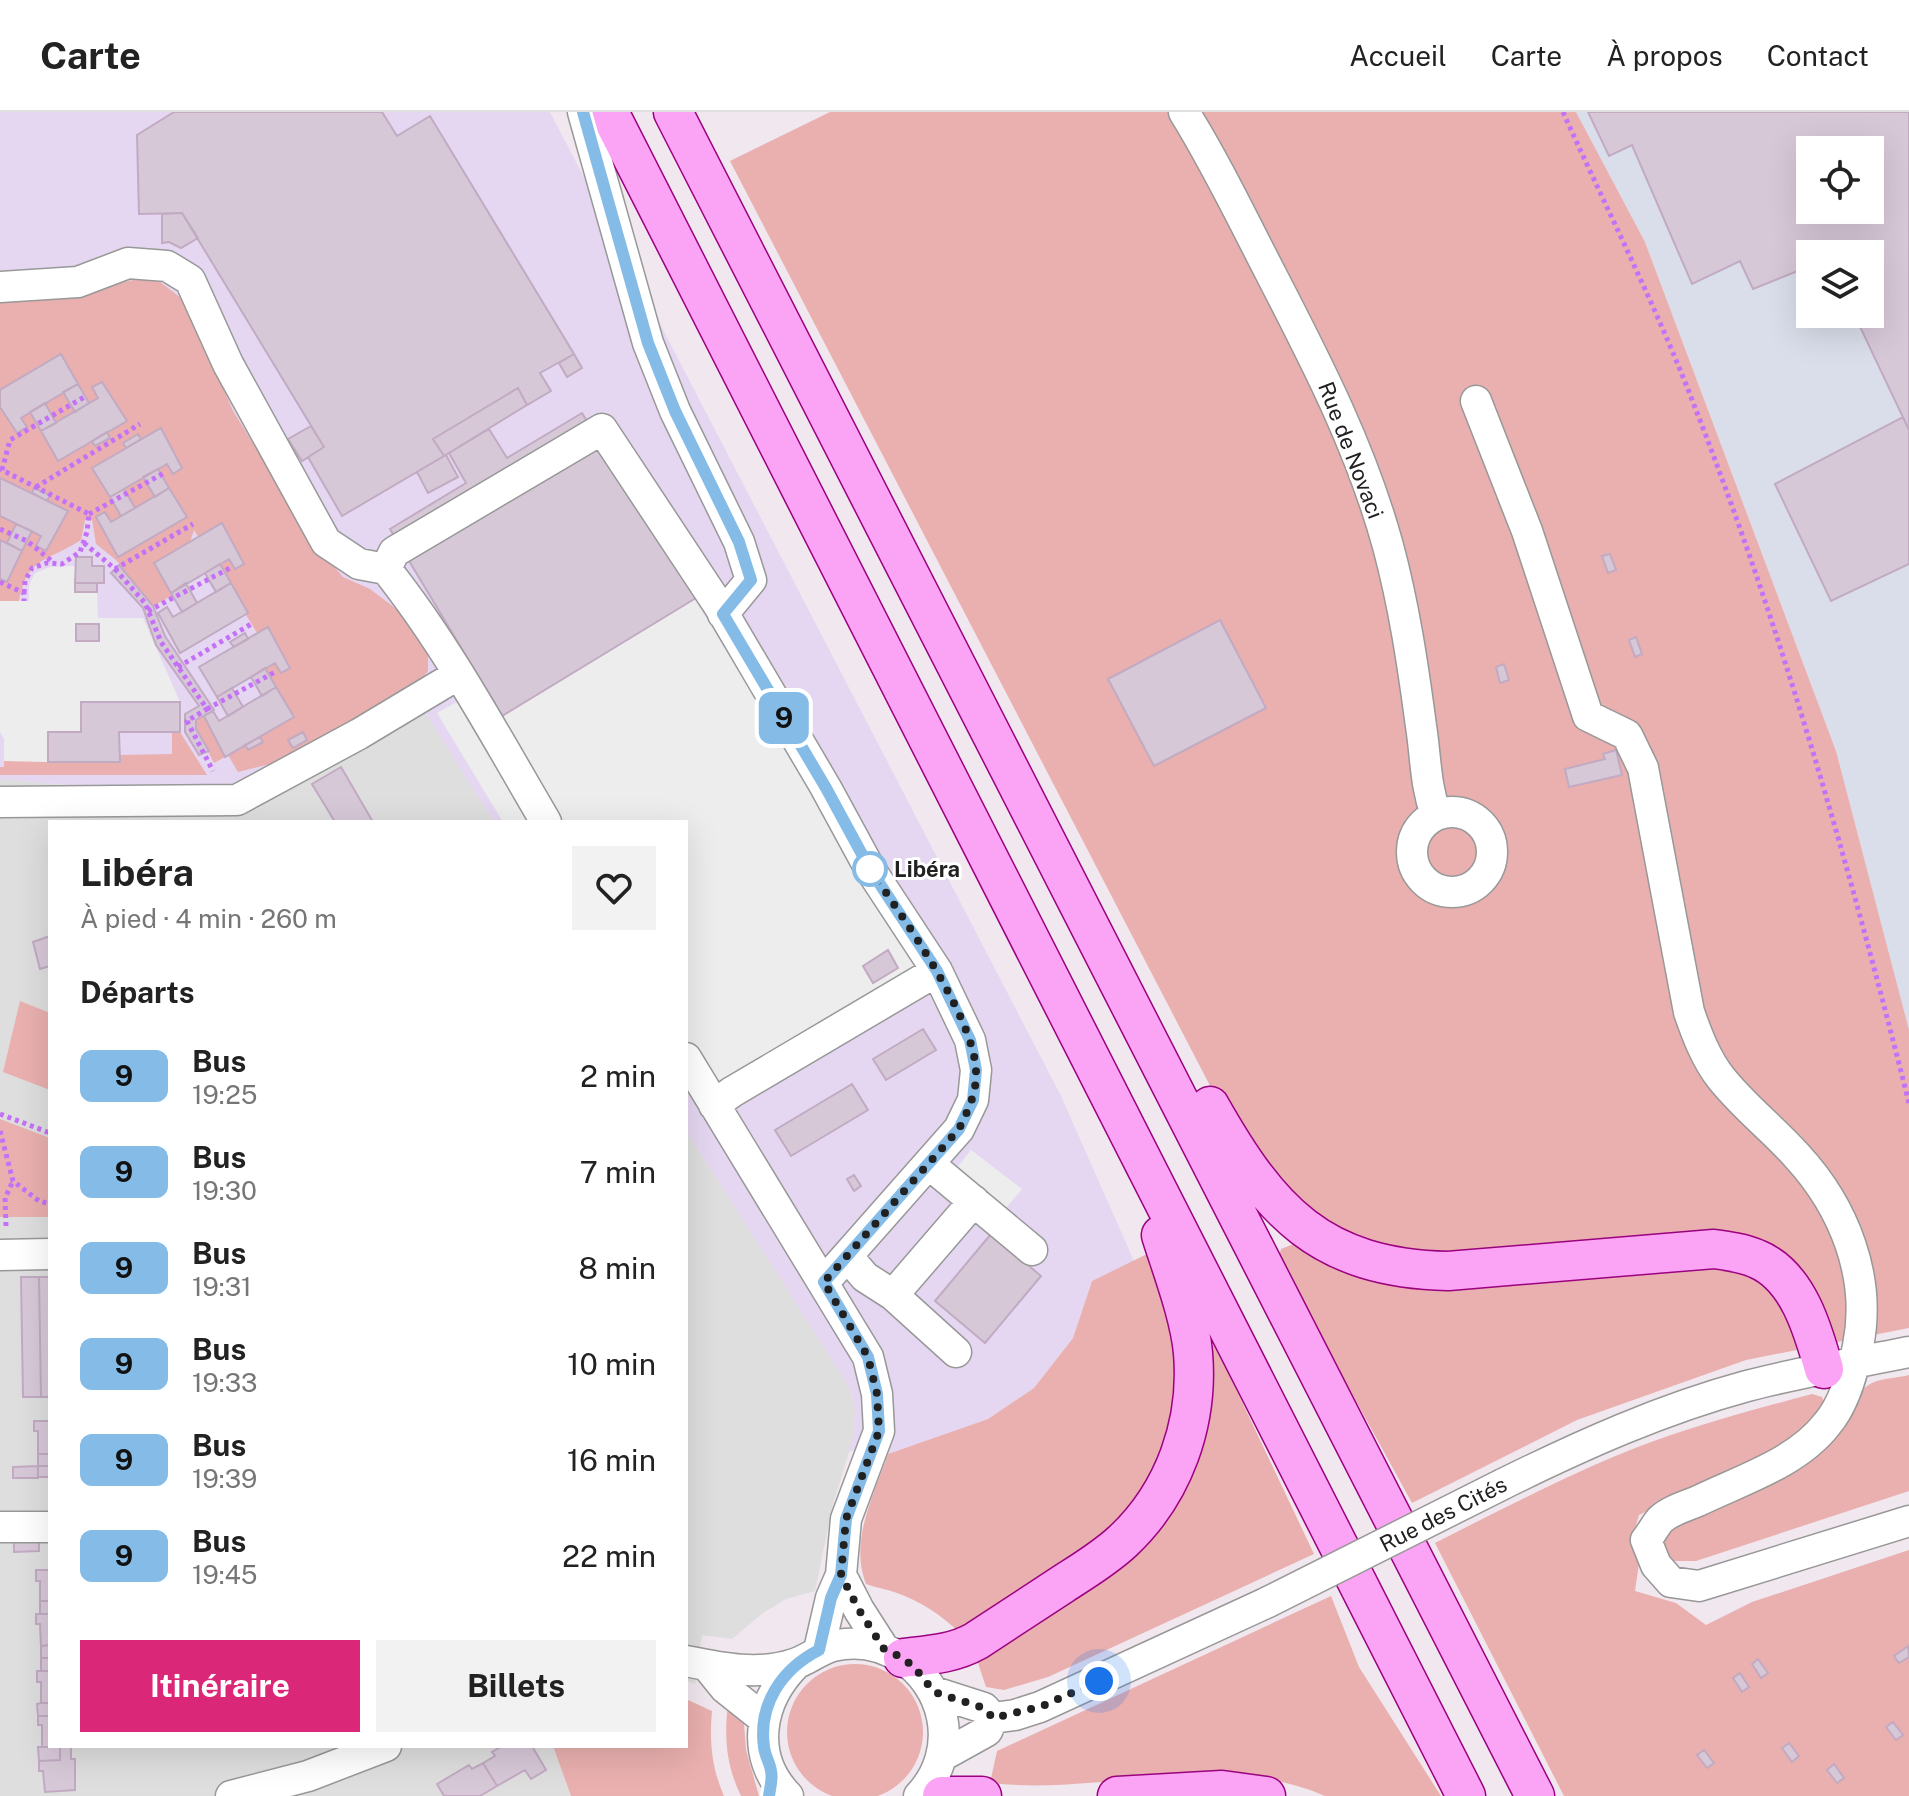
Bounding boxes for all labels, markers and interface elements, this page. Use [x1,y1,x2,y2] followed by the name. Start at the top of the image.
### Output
[40,33,141,78] text: Carte
[1349,39,1447,72] text: Accueil
[1491,39,1562,72] text: Carte
[1606,39,1723,72] text: À propos
[1767,39,1869,72] text: Contact
[1796,136,1884,328] map controls
[1796,136,1884,224] button: locate
[1796,240,1884,328] button: layers
[1313,378,1389,522] street label: Rue de Novaci
[758,692,810,744] line badge: 9
[775,701,793,734] text: 9
[572,846,656,930] button: heart
[80,850,194,895] text: Libéra
[853,852,887,886] marker: Libéra
[894,856,960,882] place label: Libéra
[80,903,337,934] text: À pied · 4 min · 260 m
[80,974,194,1010] text: Départs
[192,1043,246,1079] text: Bus
[580,1058,656,1094] text: 2 min
[115,1059,133,1092] text: 9
[192,1079,257,1110] text: 19:25
[192,1139,246,1175] text: Bus
[580,1154,656,1190] text: 7 min
[115,1155,133,1188] text: 9
[192,1175,257,1206] text: 19:30
[192,1235,246,1271] text: Bus
[578,1250,656,1286] text: 8 min
[115,1251,133,1284] text: 9
[192,1271,252,1302] text: 19:31
[192,1331,246,1367] text: Bus
[567,1346,656,1382] text: 10 min
[115,1347,133,1380] text: 9
[192,1367,257,1398] text: 19:33
[192,1427,246,1463] text: Bus
[567,1442,656,1478] text: 16 min
[115,1443,133,1476] text: 9
[192,1463,257,1494] text: 19:39
[1375,1471,1511,1557] street label: Rue des Cités
[192,1523,246,1559] text: Bus
[562,1538,656,1574] text: 22 min
[115,1539,133,1572] text: 9
[192,1559,257,1590] text: 19:45
[80,1640,360,1732] button: Itinéraire
[376,1640,656,1732] button: Billets
[1079,1661,1119,1701] your location

